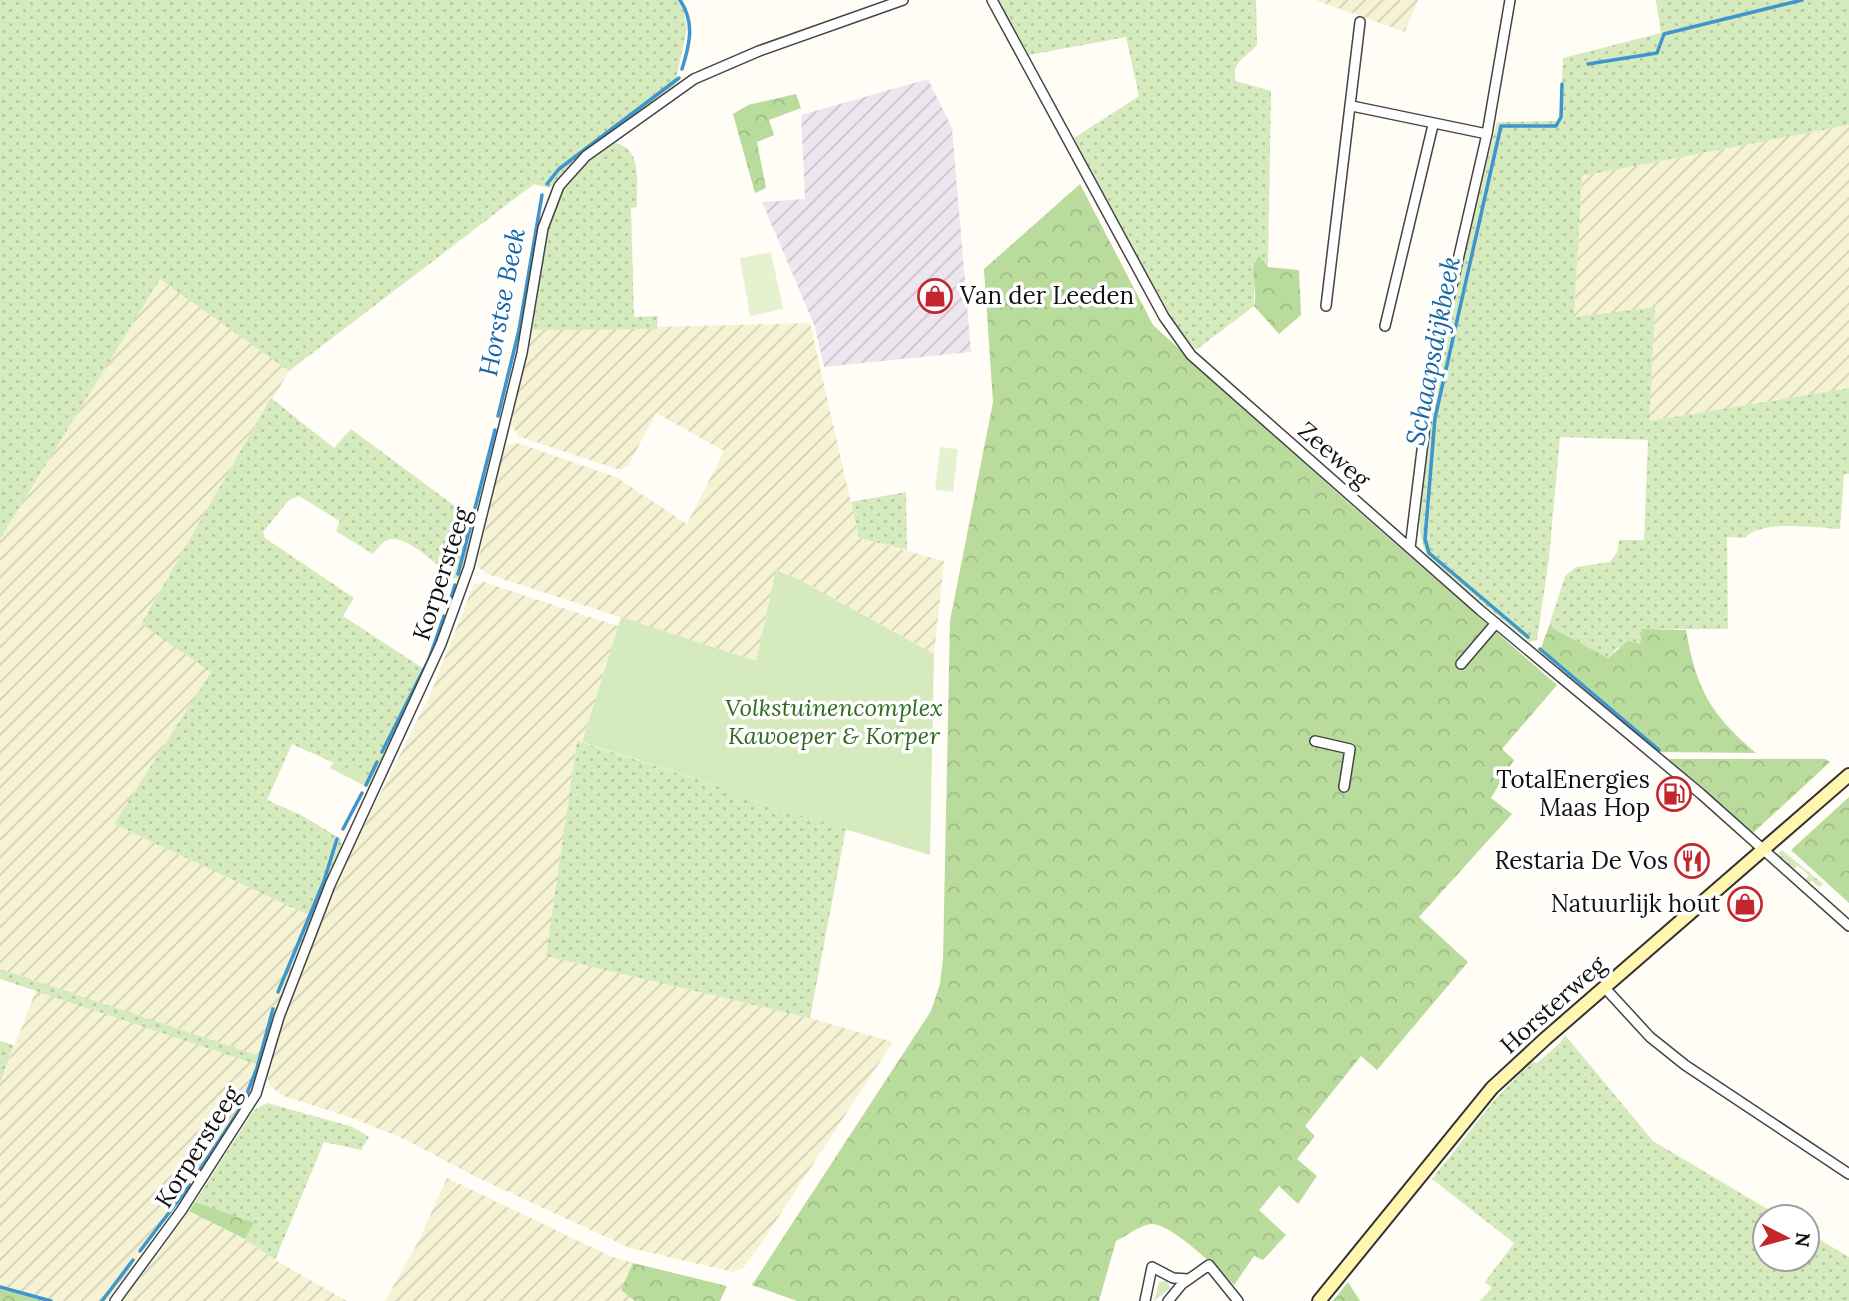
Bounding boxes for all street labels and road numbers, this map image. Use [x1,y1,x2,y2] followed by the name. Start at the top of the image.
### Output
[1292,415,1377,495] street label: Zeeweg
[405,503,478,644] street label: Korpersteeg
[1493,949,1613,1060] street label: Horsterweg
[148,1079,248,1213] street label: Korpersteeg

